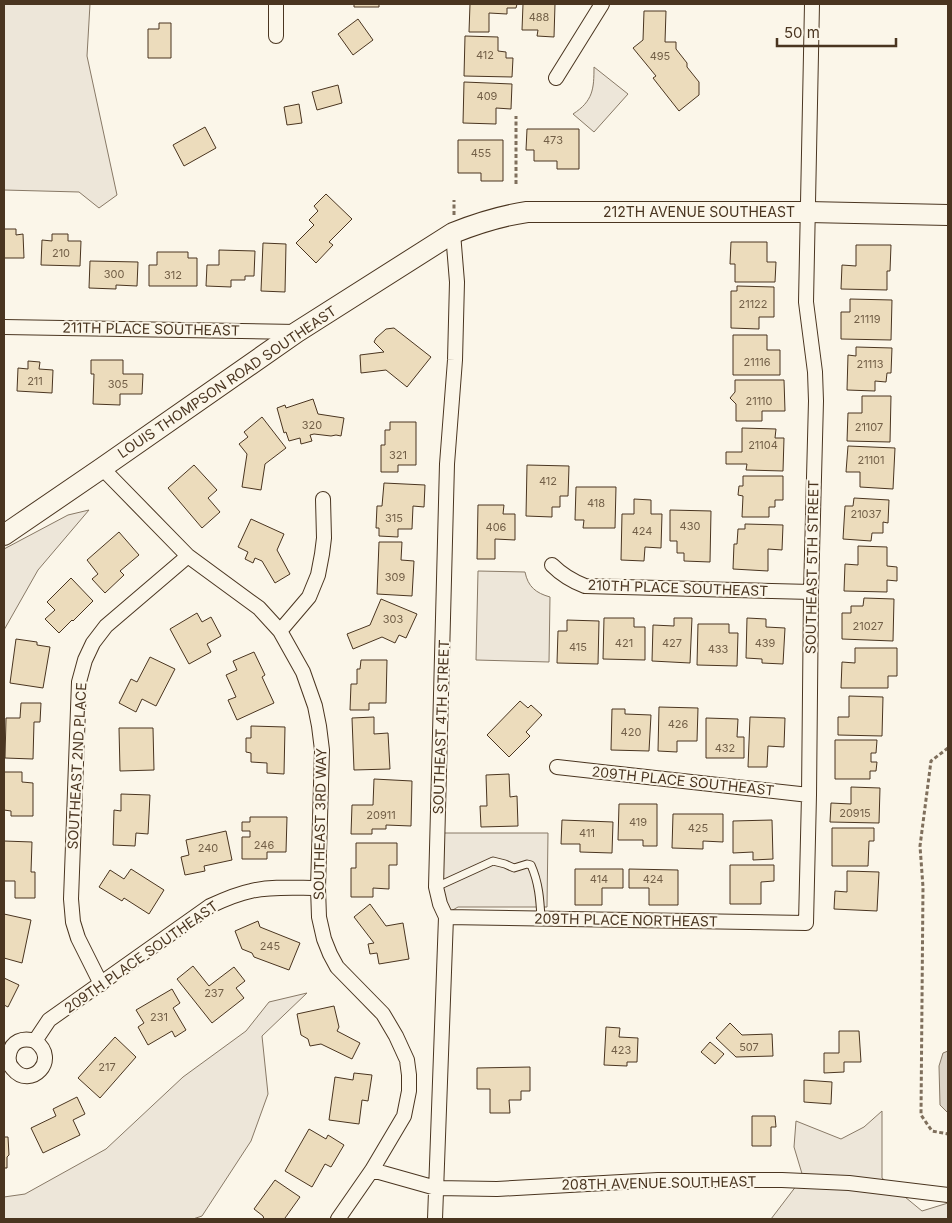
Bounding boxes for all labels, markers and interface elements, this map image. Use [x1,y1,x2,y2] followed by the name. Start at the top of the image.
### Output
[529,10,550,24] house number: 488
[777,15,896,47] scale bar
[784,23,820,42] text: 50 m
[476,48,494,62] house number: 412
[650,49,671,63] house number: 495
[477,89,498,103] house number: 409
[543,133,563,147] house number: 473
[471,146,492,160] house number: 455
[603,203,795,220] street label: 212TH AVENUE SOUTHEAST
[52,246,70,260] house number: 210
[104,267,124,281] house number: 300
[164,268,182,282] house number: 312
[738,297,768,311] house number: 21122
[114,302,339,461] street label: LOUIS THOMPSON ROAD SOUTHEAST
[854,312,881,326] house number: 21119
[62,318,240,339] street label: 211TH PLACE SOUTHEAST
[744,355,771,369] house number: 21116
[857,357,884,371] house number: 21113
[27,374,43,388] house number: 211
[108,377,129,391] house number: 305
[745,394,773,408] house number: 21110
[302,418,322,432] house number: 320
[855,420,883,434] house number: 21107
[748,438,778,452] house number: 21104
[389,448,407,462] house number: 321
[857,453,885,467] house number: 21101
[539,474,557,488] house number: 412
[801,480,822,654] street label: SOUTHEAST 5TH STREET
[587,496,605,510] house number: 418
[850,507,882,521] house number: 21037
[385,511,403,525] house number: 315
[680,519,700,533] house number: 430
[486,520,507,534] house number: 406
[632,524,652,538] house number: 424
[385,570,405,584] house number: 309
[587,576,769,599] street label: 210TH PLACE SOUTHEAST
[383,612,403,626] house number: 303
[852,619,884,633] house number: 21027
[615,636,633,650] house number: 421
[662,636,682,650] house number: 427
[755,636,776,650] house number: 439
[429,639,452,815] street label: SOUTHEAST 4TH STREET
[569,640,587,654] house number: 415
[708,642,729,656] house number: 433
[64,682,89,850] street label: SOUTHEAST 2ND PLACE
[668,717,688,731] house number: 426
[621,725,641,739] house number: 420
[715,741,735,755] house number: 432
[310,747,329,900] street label: SOUTHEAST 3RD WAY
[591,762,775,799] street label: 209TH PLACE SOUTHEAST
[839,806,871,820] house number: 20915
[366,808,396,822] house number: 20911
[629,815,647,829] house number: 419
[688,821,709,835] house number: 425
[579,826,595,840] house number: 411
[254,838,274,852] house number: 246
[198,841,218,855] house number: 240
[590,872,608,886] house number: 414
[643,872,663,886] house number: 424
[61,897,221,1016] street label: 209TH PLACE SOUTHEAST
[534,909,718,930] street label: 209TH PLACE NORTHEAST
[260,939,280,953] house number: 245
[204,986,224,1000] house number: 237
[150,1010,168,1024] house number: 231
[739,1040,759,1054] house number: 507
[611,1043,632,1057] house number: 423
[98,1060,116,1074] house number: 217
[561,1172,757,1193] street label: 208TH AVENUE SOUTHEAST

